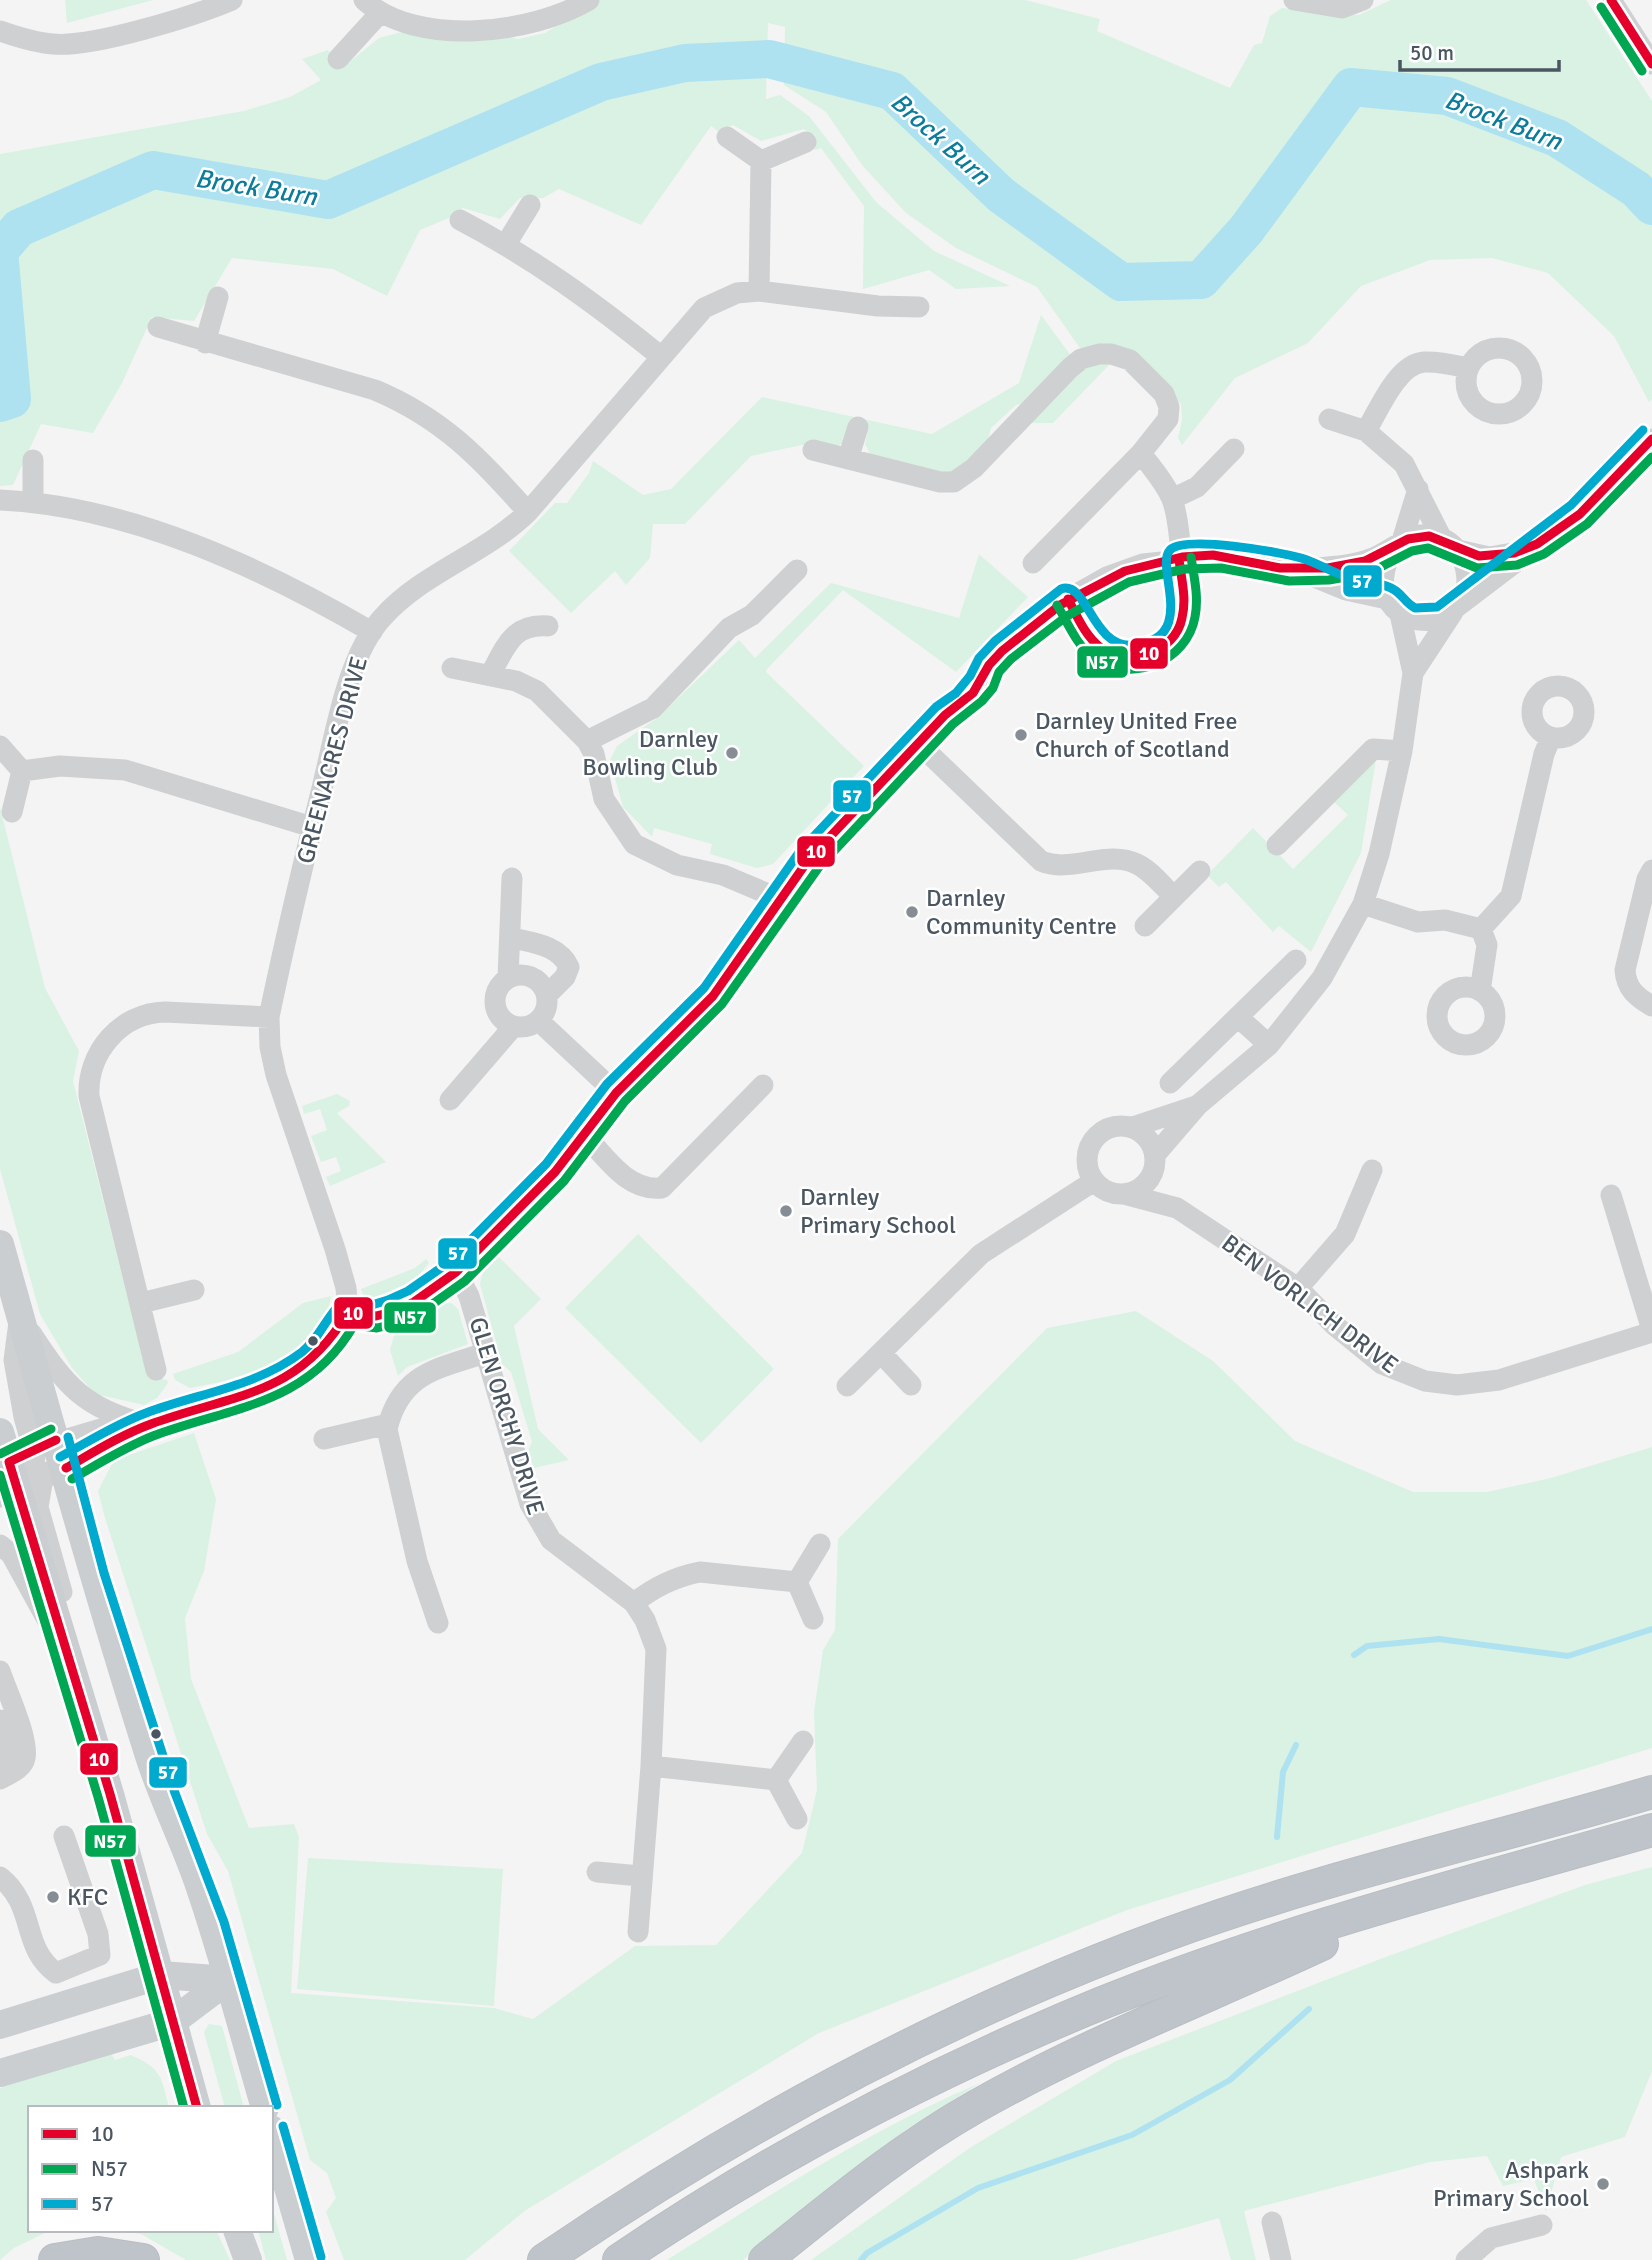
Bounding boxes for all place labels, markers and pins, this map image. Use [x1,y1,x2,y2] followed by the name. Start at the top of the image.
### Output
[1035,706,1238,764] place label: Darnley United Free Church of Scotland
[582,724,718,782] place label: Darnley Bowling Club
[1013,727,1029,743] marker: Darnley United Free Church of Scotland
[724,745,740,761] marker: Darnley Bowling Club
[926,883,1117,941] place label: Darnley Community Centre
[904,904,920,920] marker: Darnley Community Centre
[800,1182,956,1240] place label: Darnley Primary School
[778,1203,794,1219] marker: Darnley Primary School
[306,1334,320,1348] unlabelled marker
[149,1727,163,1741] unlabelled marker
[67,1882,108,1912] place label: KFC
[45,1889,61,1905] marker: KFC
[1433,2155,1589,2213] place label: Ashpark Primary School
[1595,2176,1611,2192] marker: Ashpark Primary School

